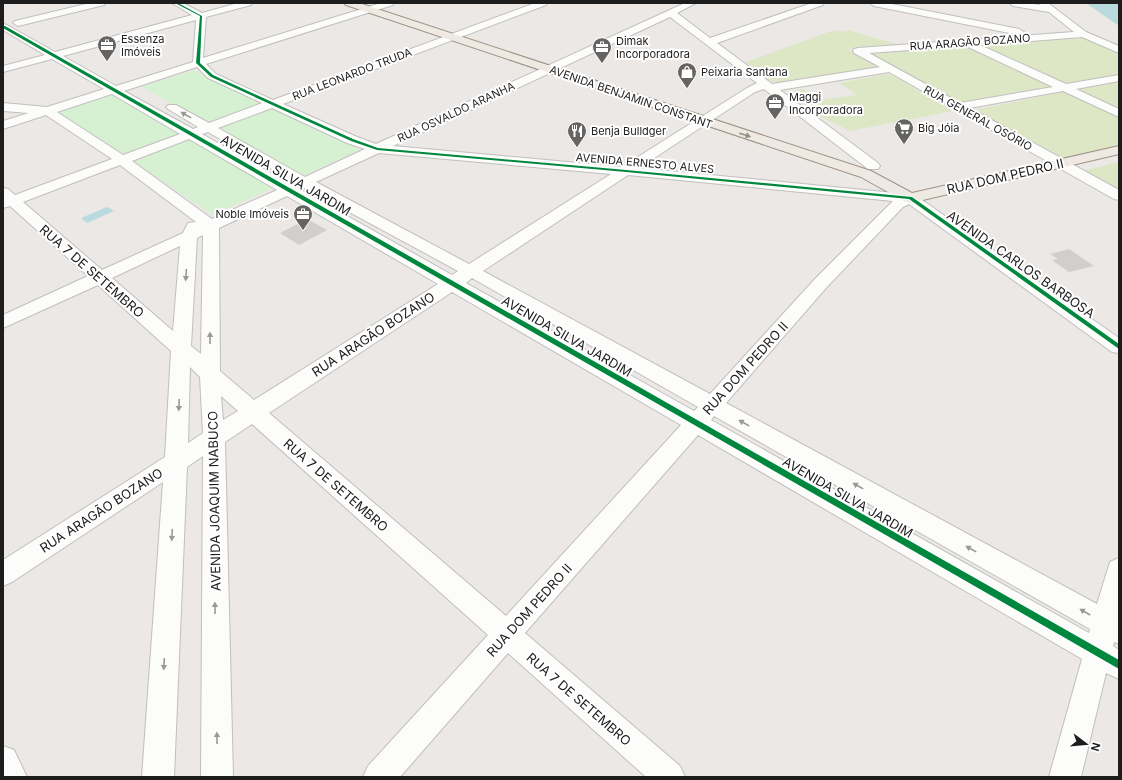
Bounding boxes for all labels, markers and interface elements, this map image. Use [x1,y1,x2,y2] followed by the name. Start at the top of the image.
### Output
[909,31,1031,53] street label: RUA ARAGÃO BOZANO
[121,32,164,59] place label: Essenza Imóveis
[96,34,118,62] office icon: Essenza Imóveis
[616,34,690,61] place label: Dimak Incorporadora
[591,36,613,64] office icon: Dimak Incorporadora
[290,45,414,103] street label: RUA LEONARDO TRUDA
[676,61,698,89] shop icon: Peixaria Santana
[548,62,714,132] street label: AVENIDA BENJAMIN CONSTANT
[701,65,788,79] place label: Peixaria Santana
[395,79,517,145] street label: RUA OSVALDO ARANHA
[921,82,1035,154] street label: RUA GENERAL OSÓRIO
[789,90,863,117] place label: Maggi Incorporadora
[764,92,786,120] office icon: Maggi Incorporadora
[180,112,192,118] one-way arrow
[893,117,915,145] supermarket icon: Big Jóia
[566,120,588,148] restaurant icon: Benja Bulldger
[918,121,959,135] place label: Big Jóia
[591,124,666,138] place label: Benja Bulldger
[218,131,354,219] street label: AVENIDA SILVA JARDIM
[739,132,751,138] one-way arrow
[575,150,715,176] street label: AVENIDA ERNESTO ALVES
[945,155,1065,197] street label: RUA DOM PEDRO II
[292,203,314,231] office icon: Noble Imóveis
[215,207,289,221] place label: Noble Imóveis
[944,207,1098,321] street label: AVENIDA CARLOS BARBOSA
[36,221,148,321] street label: RUA 7 DE SETEMBRO
[183,269,190,281] one-way arrow
[309,288,437,380] street label: RUA ARAGÃO BOZANO
[499,292,635,380] street label: AVENIDA SILVA JARDIM
[699,318,791,418] street label: RUA DOM PEDRO II
[207,331,213,344] one-way arrow
[175,399,182,411] one-way arrow
[204,411,224,591] street label: AVENIDA JOAQUIM NABUCO
[738,420,750,426] one-way arrow
[280,435,392,535] street label: RUA 7 DE SETEMBRO
[780,453,916,541] street label: AVENIDA SILVA JARDIM
[37,464,165,556] street label: RUA ARAGÃO BOZANO
[852,483,864,489] one-way arrow
[169,529,175,542] one-way arrow
[966,546,977,552] one-way arrow
[483,560,575,660] street label: RUA DOM PEDRO II
[212,602,219,614] one-way arrow
[1079,608,1091,615] one-way arrow
[523,649,635,749] street label: RUA 7 DE SETEMBRO
[161,658,168,670] one-way arrow
[1066,724,1106,764] north arrow
[214,731,220,744] one-way arrow
[1088,741,1103,753] text: N

